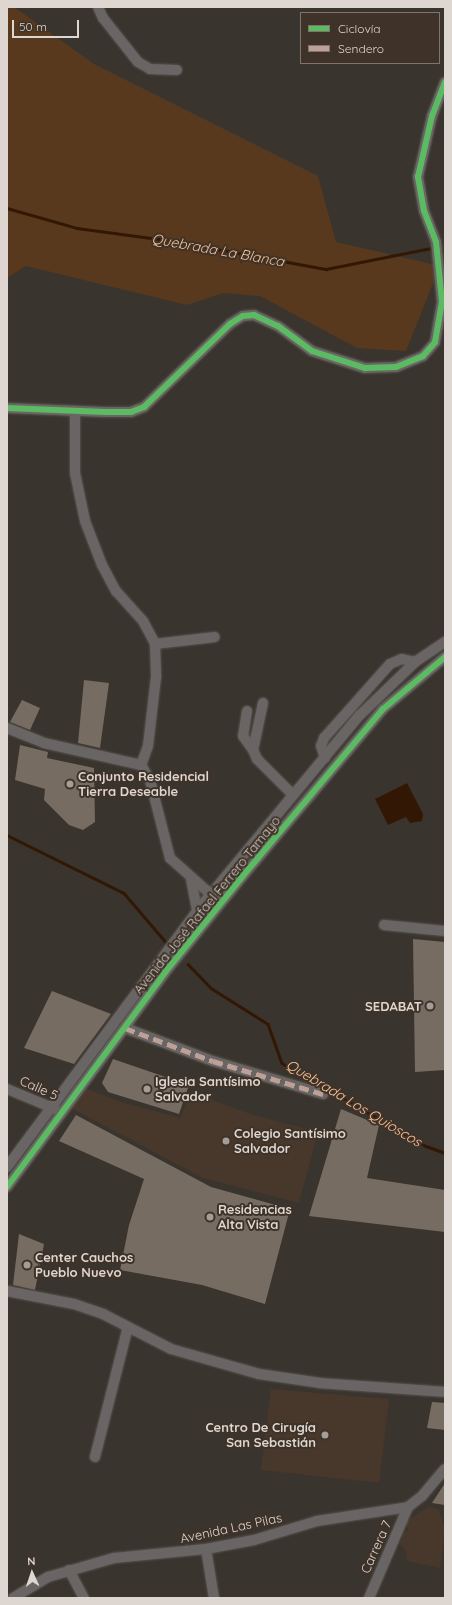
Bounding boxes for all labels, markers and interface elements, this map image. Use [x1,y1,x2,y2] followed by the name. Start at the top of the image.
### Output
[14,12,81,38] scale bar
[300,12,440,64] legend
[19,19,47,34] text: 50 m
[338,21,381,36] text: Ciclovía
[338,41,384,56] text: Sendero
[151,230,285,270] water label: Quebrada La Blanca
[78,769,209,800] place label: Conjunto Residencial Tierra Deseable
[65,779,75,789] marker: Conjunto Residencial Tierra Deseable
[130,813,284,997] street label: Avenida José Rafael Ferrero Tamayo
[365,998,422,1014] place label: SEDABAT
[425,1001,435,1011] marker: SEDABAT
[283,1056,425,1150] water label: Quebrada Los Quioscos
[17,1073,61,1103] street label: Calle 5
[155,1074,261,1105] place label: Iglesia Santísimo Salvador
[142,1084,152,1094] marker: Iglesia Santísimo Salvador
[234,1126,346,1157] place label: Colegio Santísimo Salvador
[221,1136,231,1146] marker: Colegio Santísimo Salvador
[218,1202,292,1233] place label: Residencias Alta Vista
[205,1212,215,1222] marker: Residencias Alta Vista
[35,1250,133,1281] place label: Center Cauchos Pueblo Nuevo
[22,1260,32,1270] marker: Center Cauchos Pueblo Nuevo
[205,1420,316,1451] place label: Centro De Cirugía San Sebastián
[319,1429,331,1441] marker: Centro De Cirugía San Sebastián
[179,1510,283,1546] street label: Avenida Las Pilas
[357,1518,395,1576] street label: Carrera 7
[12,1553,52,1593] north arrow
[27,1554,36,1568] text: N

